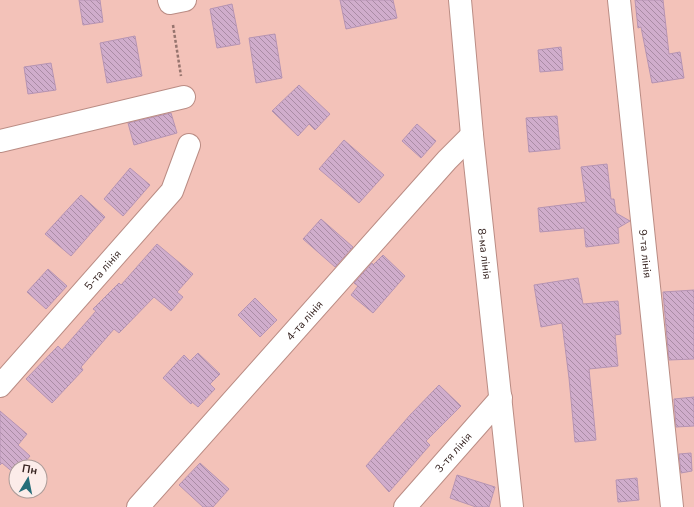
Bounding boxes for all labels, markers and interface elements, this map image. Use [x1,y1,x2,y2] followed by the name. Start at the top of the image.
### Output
[475,227,495,280] street label: 8-ма лінія
[636,228,656,279] street label: 9-та лінія
[81,246,124,293] street label: 5-та лінія
[282,297,326,344] street label: 4-та лінія
[431,429,475,476] street label: 3-тя лінія
[8,459,48,499] north arrow
[21,461,38,478] text: Пн

